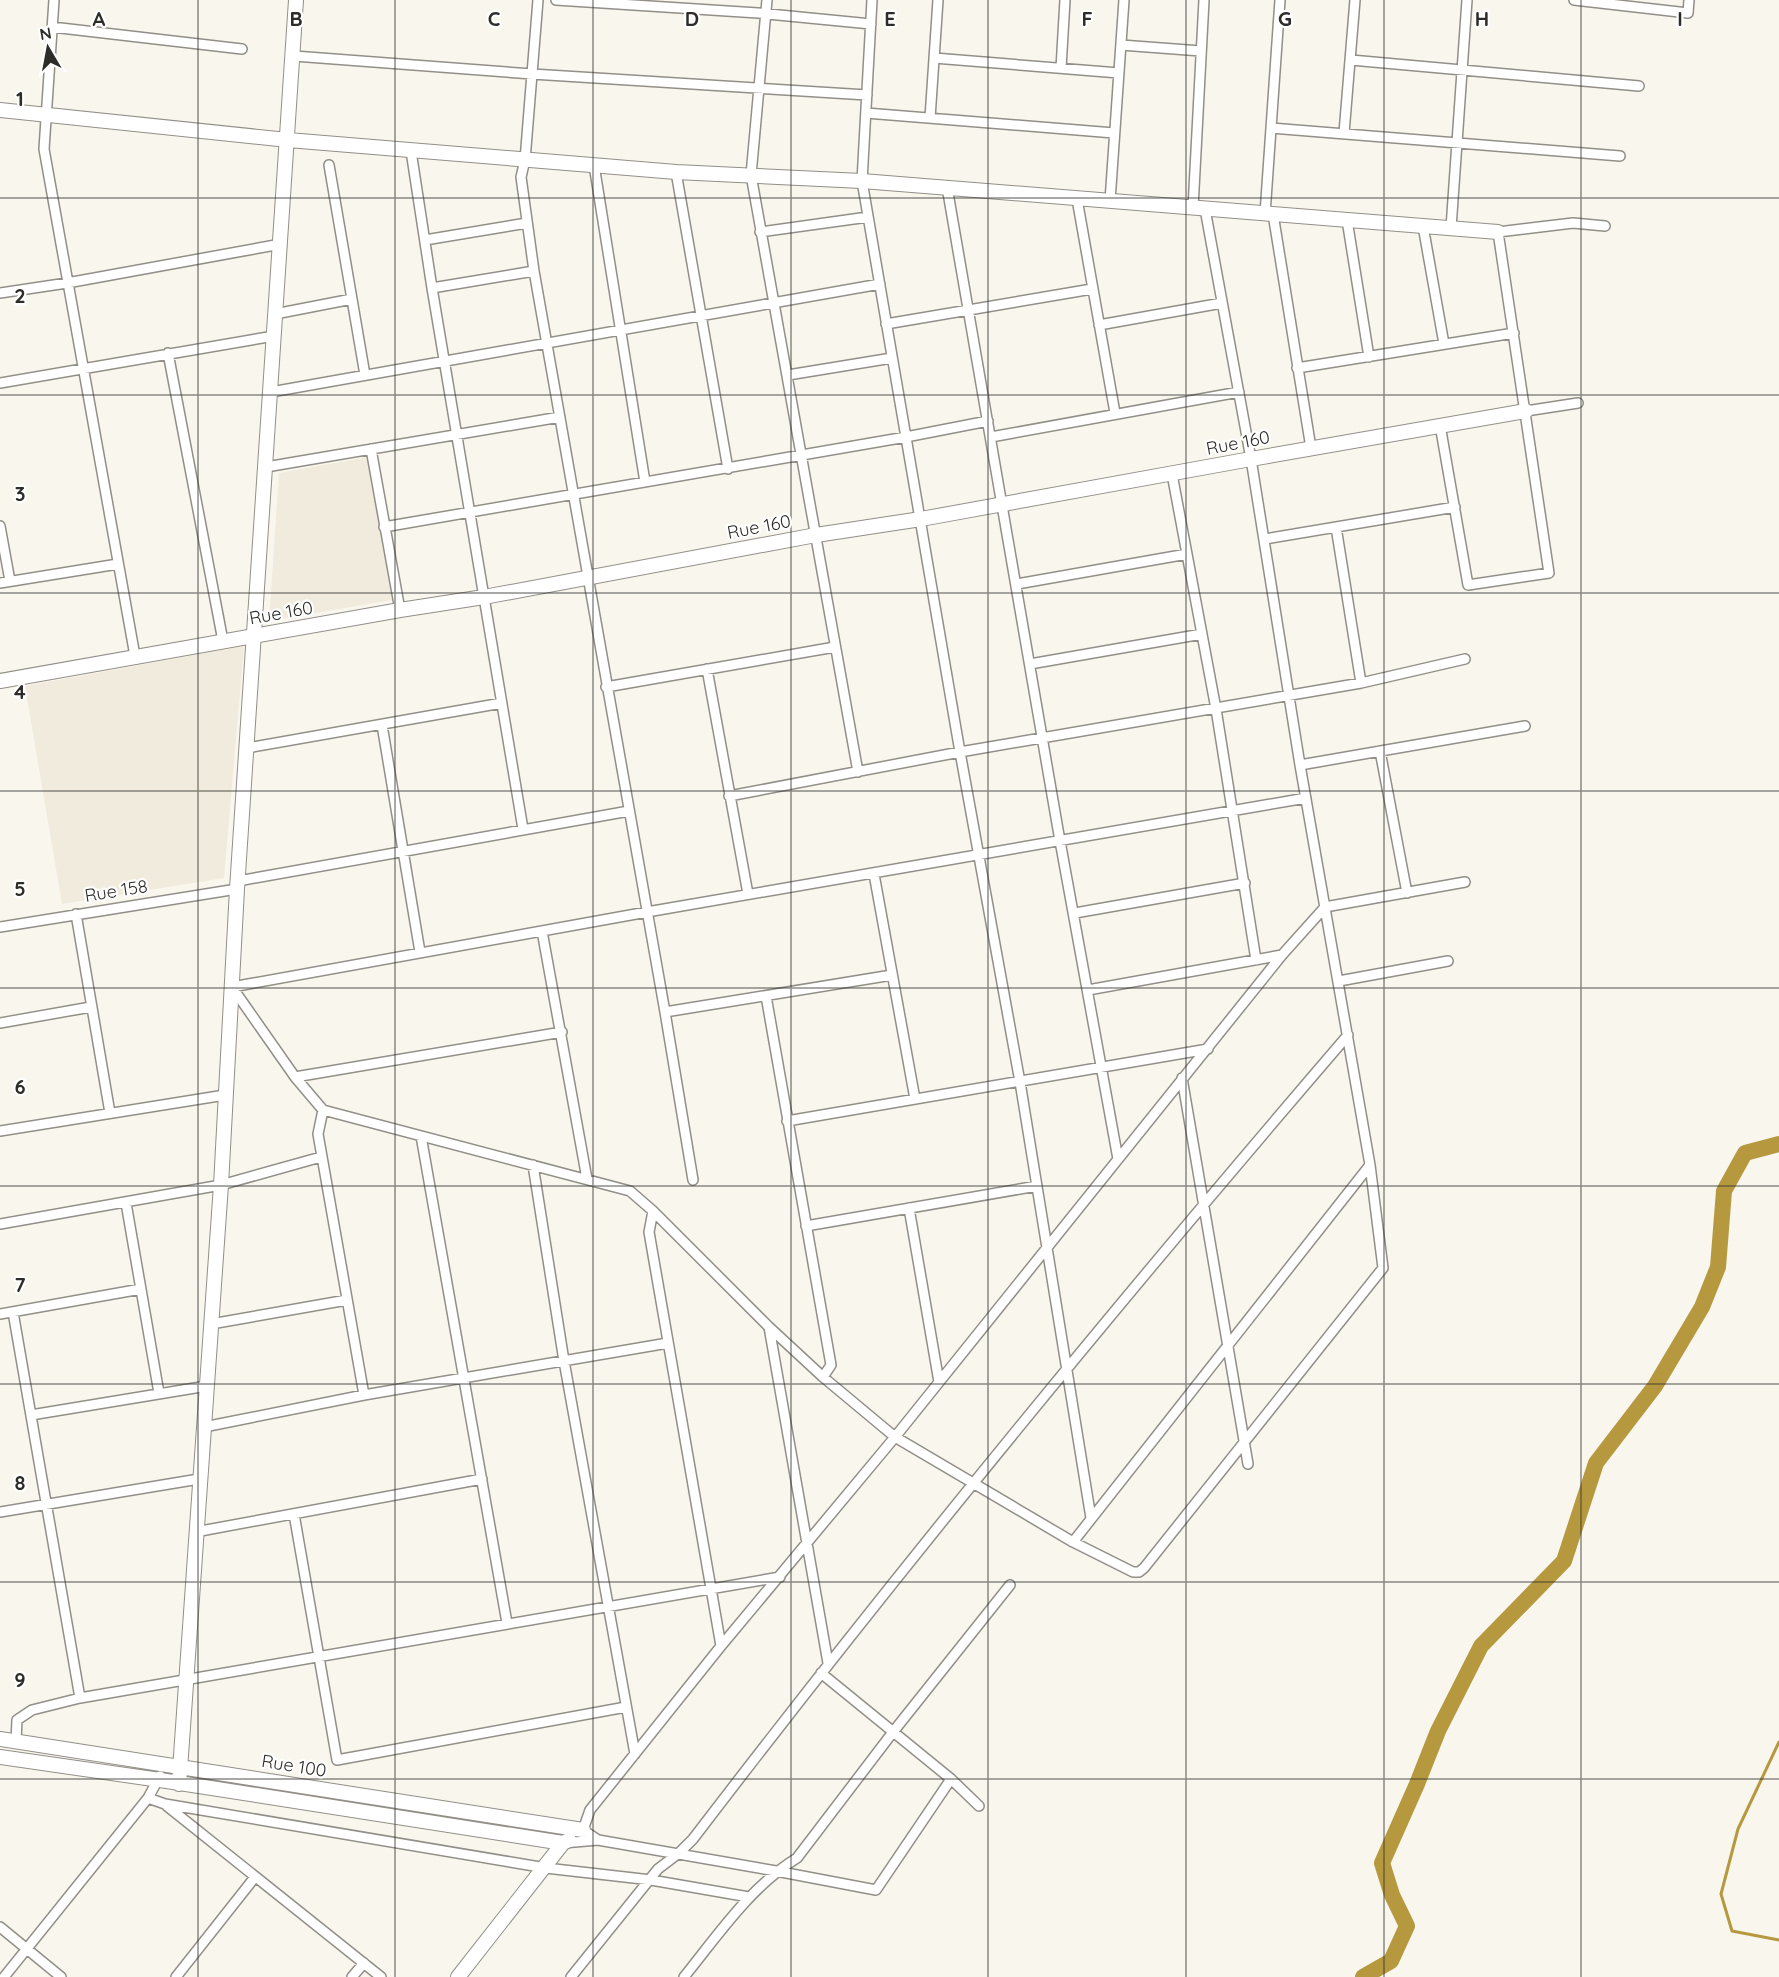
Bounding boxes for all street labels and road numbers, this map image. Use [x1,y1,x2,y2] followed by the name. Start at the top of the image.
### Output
[1204,425,1272,460] street label: Rue 160
[725,509,793,544] street label: Rue 160
[247,596,315,629] street label: Rue 160
[83,874,149,907] street label: Rue 158
[260,1749,328,1782] street label: Rue 100

